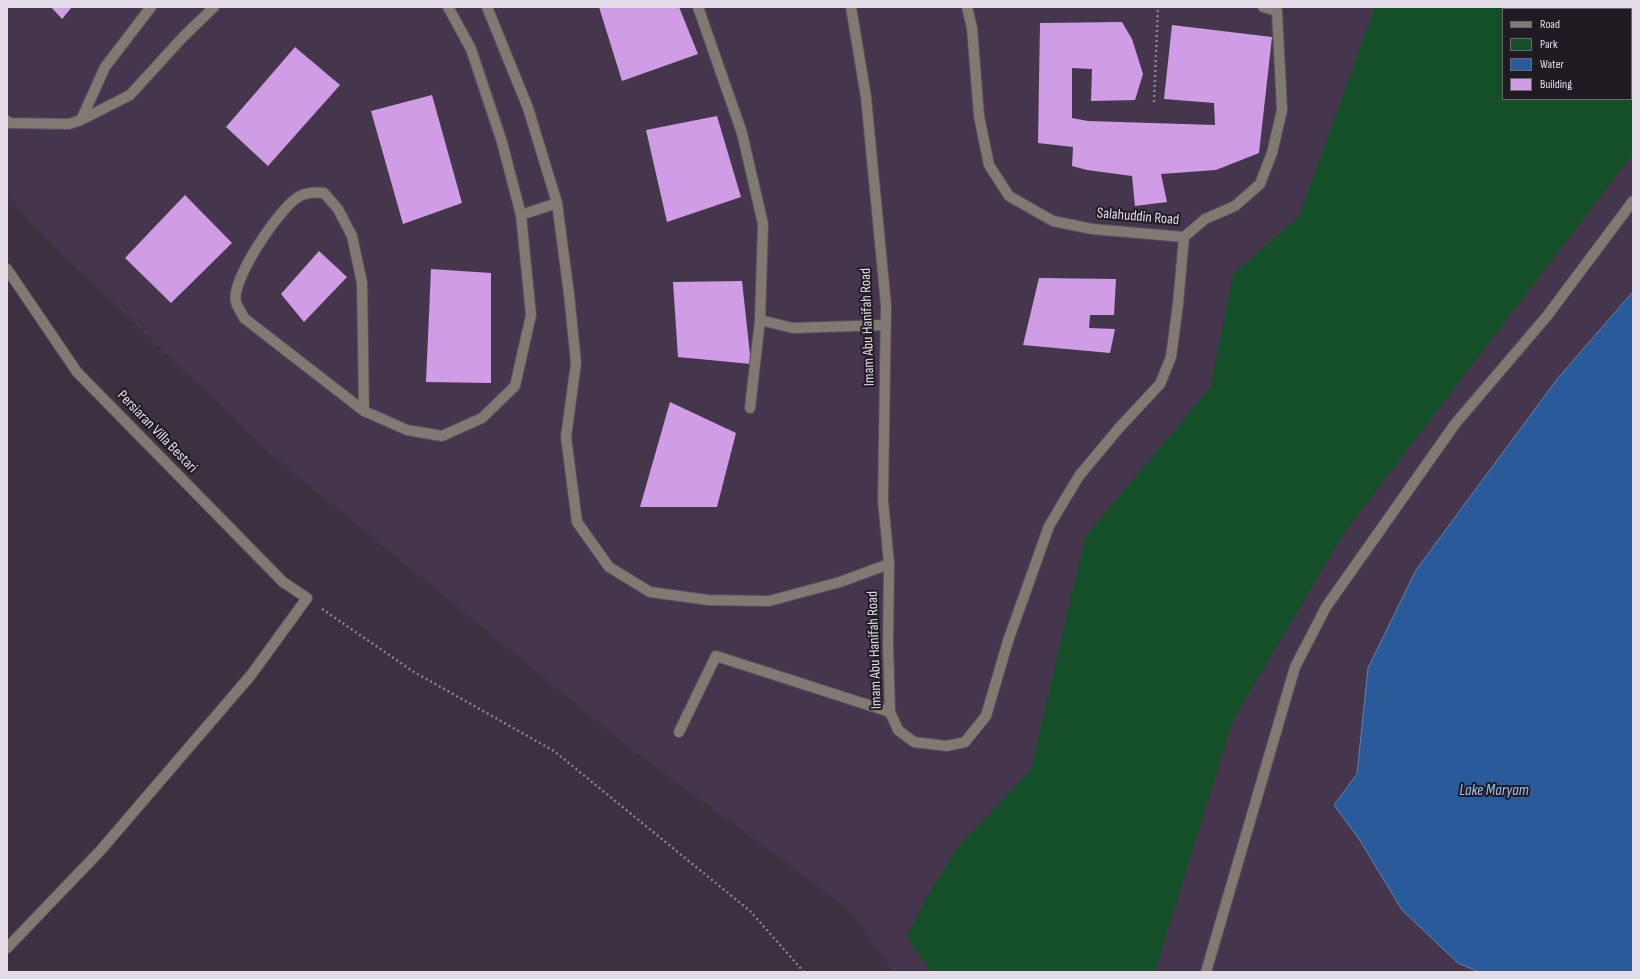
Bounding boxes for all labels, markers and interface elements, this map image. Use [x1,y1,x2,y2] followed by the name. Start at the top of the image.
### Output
[1502,8,1632,100] legend
[1540,17,1560,32] text: Road
[1540,37,1558,52] text: Park
[1540,57,1564,72] text: Water
[1540,77,1572,92] text: Building
[1096,204,1180,230] street label: Salahuddin Road
[857,268,879,386] street label: Imam Abu Hanifah Road
[113,387,201,477] street label: Persiaran Villa Bestari
[864,591,886,709] street label: Imam Abu Hanifah Road
[1459,781,1529,801] water label: Lake Maryam

